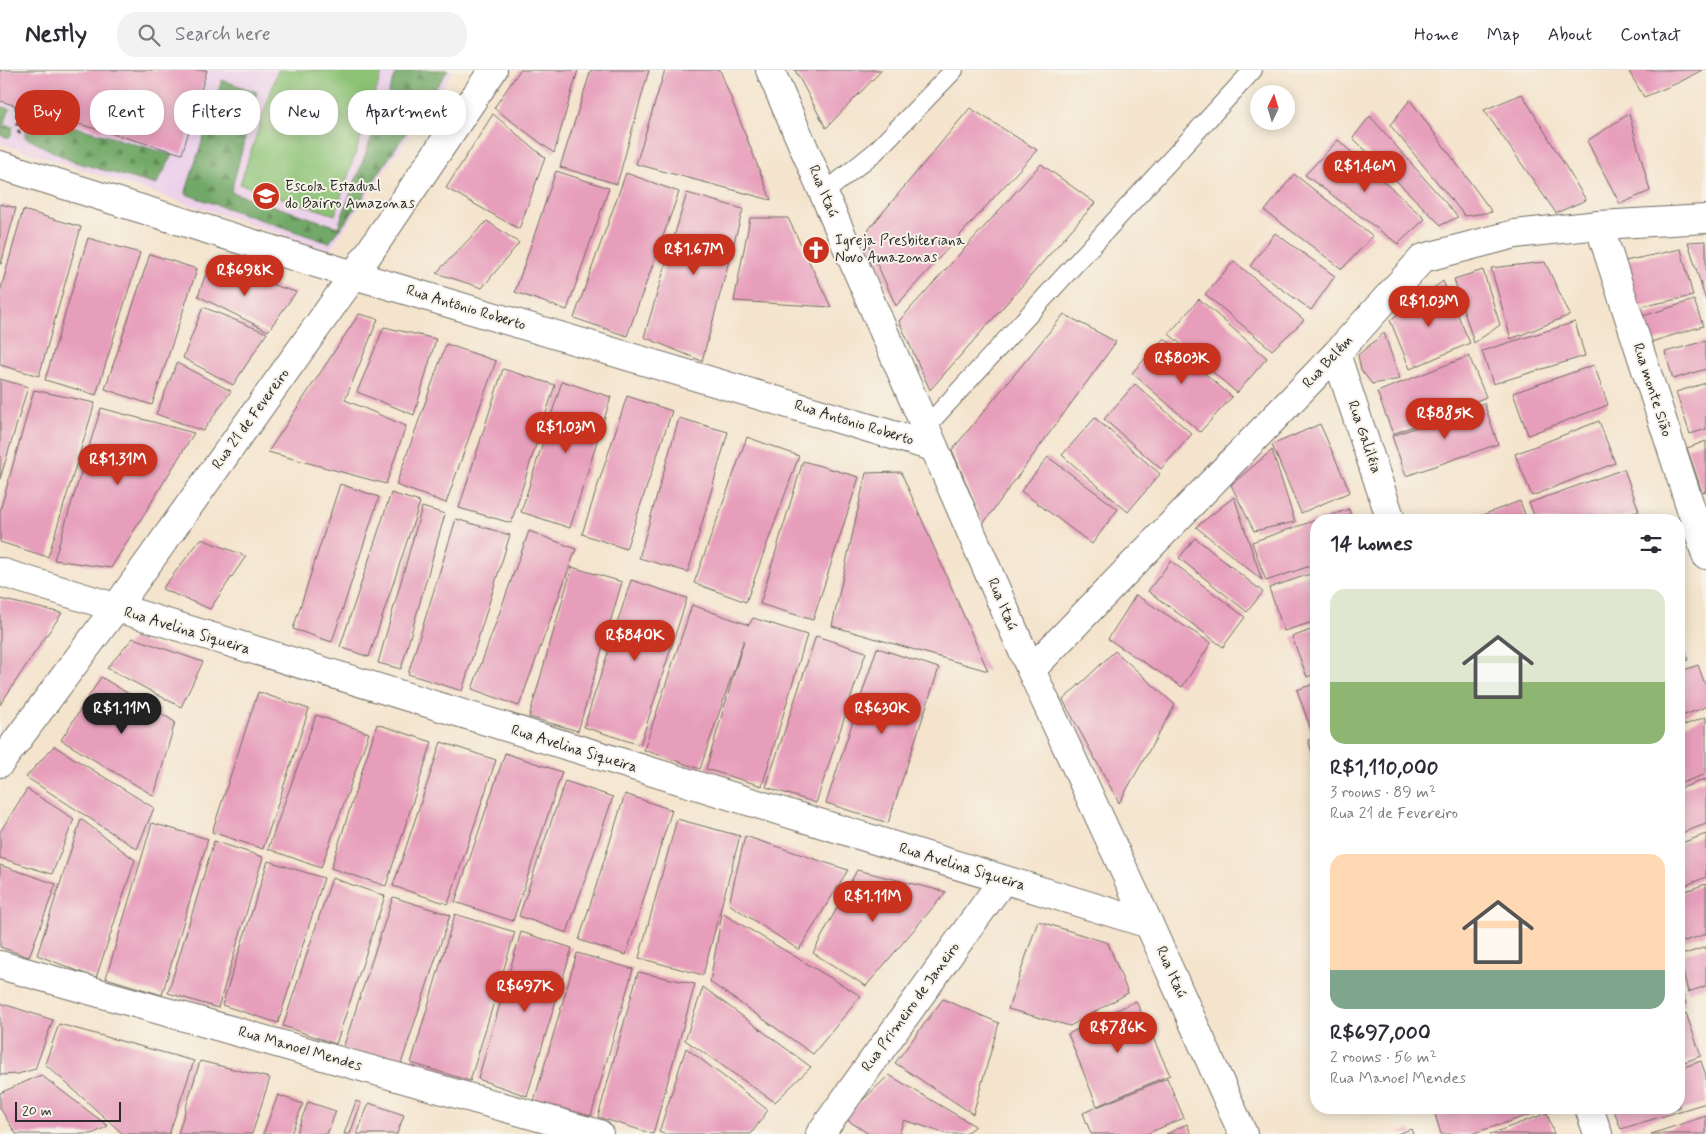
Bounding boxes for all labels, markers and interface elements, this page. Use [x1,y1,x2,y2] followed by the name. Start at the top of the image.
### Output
[117,12,467,57] search box
[25,19,87,50] text: Nestly
[135,21,163,49] icon: search
[175,22,271,47] text: Search here
[1414,23,1459,47] text: Home
[1487,23,1520,47] text: Map
[1548,23,1592,47] text: About
[1620,23,1681,47] text: Contact
[1250,85,1295,130] north arrow
[1250,85,1295,130] map controls
[15,90,80,135] chip: Buy
[90,90,164,135] chip: Rent
[174,90,260,135] chip: Filters
[270,90,338,135] chip: New
[348,90,466,135] chip: Apartment
[1319,150,1411,193] pin: R$1.46M
[1334,156,1396,177] text: R$1.46M
[803,162,843,220] street label: Rua Itaú
[285,177,415,214] place label: Escola Estadual do Bairro Amazonas
[251,181,281,211] school or university icon: Escola Estadual do Bairro Amazonas
[835,231,966,268] place label: Igreja Presbiteriana Novo Amazonas
[648,234,740,276] pin: R$1.67M
[801,235,831,265] church icon: Igreja Presbiteriana Novo Amazonas
[664,239,724,260] text: R$1.67M
[204,254,286,297] pin: R$698K
[217,260,273,281] text: R$698K
[404,280,528,336] street label: Rua Antônio Roberto
[1383,286,1475,328] pin: R$1.03M
[1400,291,1458,312] text: R$1.03M
[1298,331,1358,393] street label: Rua Belém
[1627,341,1677,439] street label: Rua monte Sião
[1141,342,1223,385] pin: R$803K
[1155,348,1209,369] text: R$803K
[208,365,294,473] street label: Rua 21 de Fevereiro
[792,395,916,451] street label: Rua Antônio Roberto
[1342,398,1386,476] street label: Rua Galiléia
[1404,398,1486,440] pin: R$885K
[1417,403,1473,424] text: R$885K
[520,412,612,454] pin: R$1.03M
[537,417,595,438] text: R$1.03M
[72,444,164,486] pin: R$1.31M
[89,449,147,470] text: R$1.31M
[1330,530,1413,558] text: 14 homes
[1637,530,1665,558] icon: filters
[982,575,1022,633] street label: Rua Itaú
[121,602,253,660] street label: Rua Avelina Siqueira
[594,620,676,662] pin: R$840K
[1453,622,1543,712] icon: home
[606,625,664,646] text: R$840K
[76,692,168,735] pin: R$1.11M
[841,692,923,735] pin: R$630K
[93,698,151,719] text: R$1.11M
[855,698,909,719] text: R$630K
[508,720,640,778] street label: Rua Avelina Siqueira
[1330,754,1438,782] text: R$1,110,000
[1330,782,1436,803] text: 3 rooms · 89 m²
[1330,803,1458,824] text: Rua 21 de Fevereiro
[896,838,1028,896] street label: Rua Avelina Siqueira
[827,880,919,923] pin: R$1.11M
[844,886,902,907] text: R$1.11M
[1453,887,1543,977] icon: home
[857,938,965,1076] street label: Rua Primeiro de Janeiro
[1151,943,1191,1001] street label: Rua Itaú
[484,970,566,1013] pin: R$697K
[497,976,553,997] text: R$697K
[1077,1012,1159,1054] pin: R$786K
[1090,1017,1146,1038] text: R$786K
[1330,1019,1431,1047] text: R$697,000
[236,1022,364,1076] street label: Rua Manoel Mendes
[1330,1047,1437,1068] text: 2 rooms · 56 m²
[1330,1068,1466,1089] text: Rua Manoel Mendes
[15,1099,121,1122] scale bar
[22,1102,52,1120] text: 20 m

